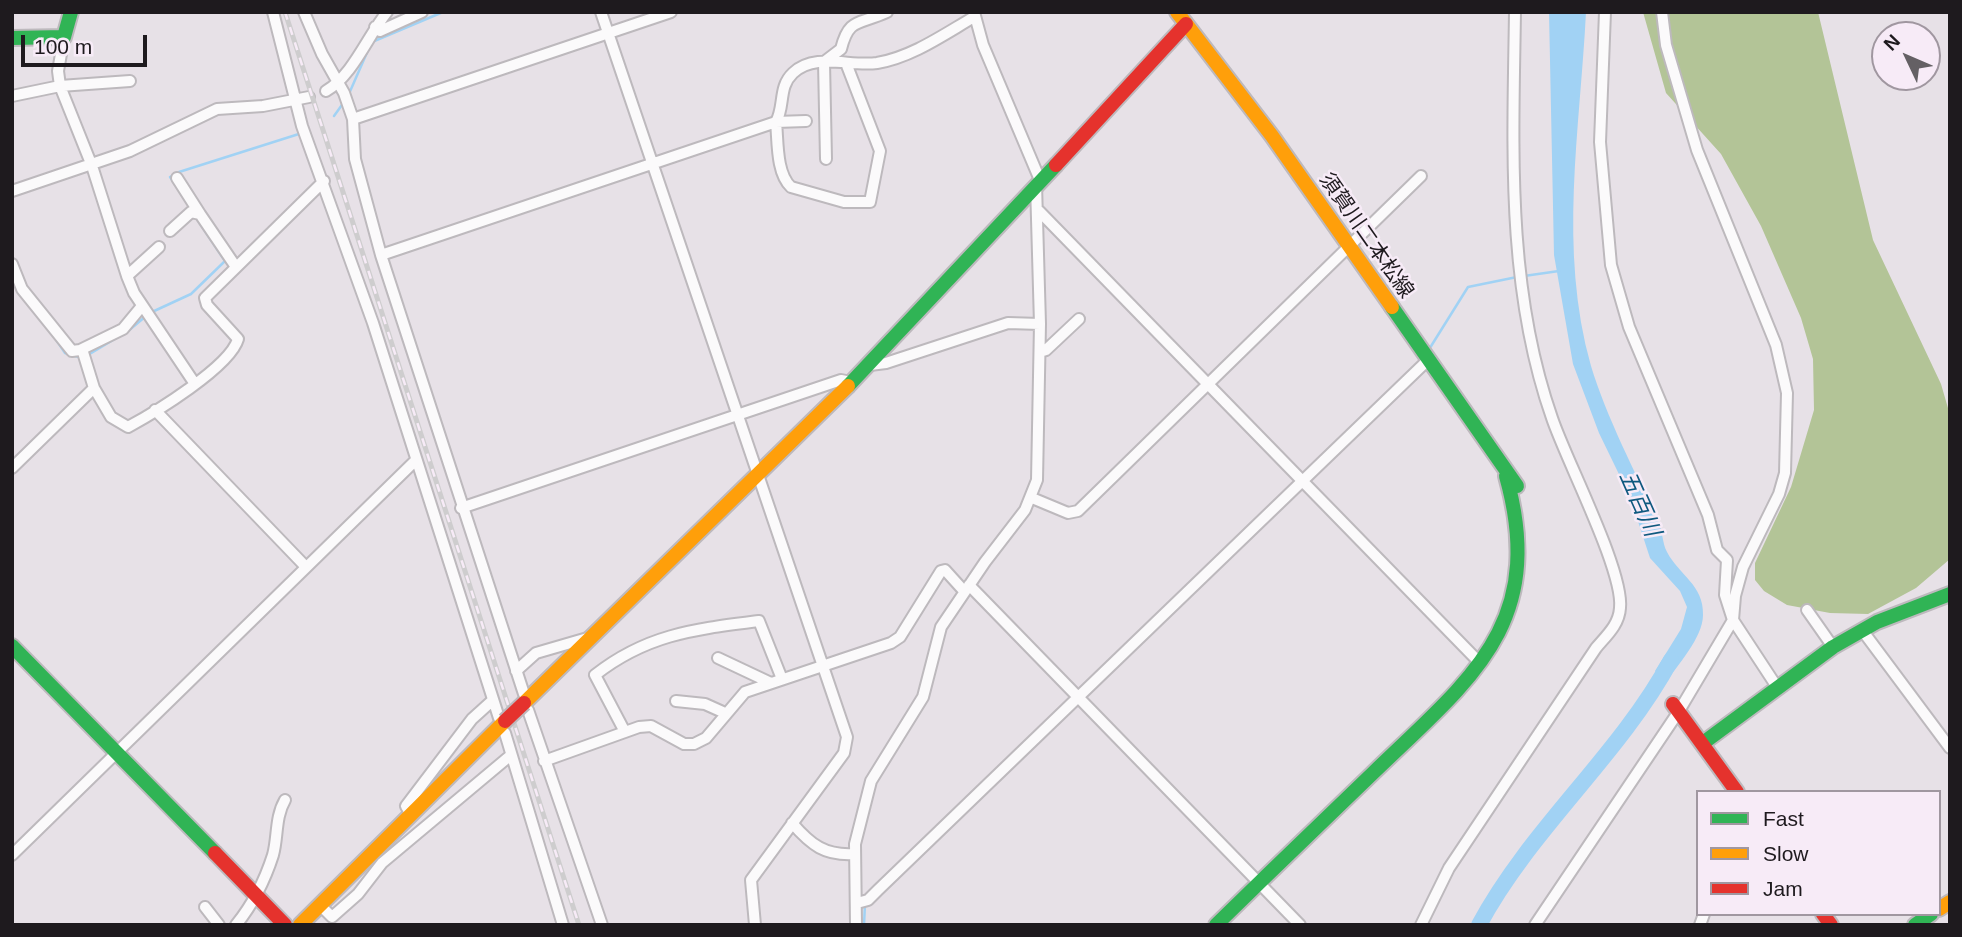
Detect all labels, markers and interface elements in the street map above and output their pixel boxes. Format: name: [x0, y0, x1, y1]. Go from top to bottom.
scale bar: [24, 21, 150, 65]
north arrow: [1871, 21, 1941, 91]
text: N: [1880, 30, 1904, 55]
text: 100 m: [34, 35, 92, 58]
street label: 須賀川二本松線: [1314, 169, 1418, 303]
water label: 五百川: [1612, 467, 1666, 541]
legend: [1696, 790, 1941, 916]
text: Fast: [1763, 807, 1804, 830]
text: Slow: [1763, 842, 1809, 865]
text: Jam: [1763, 877, 1803, 900]

